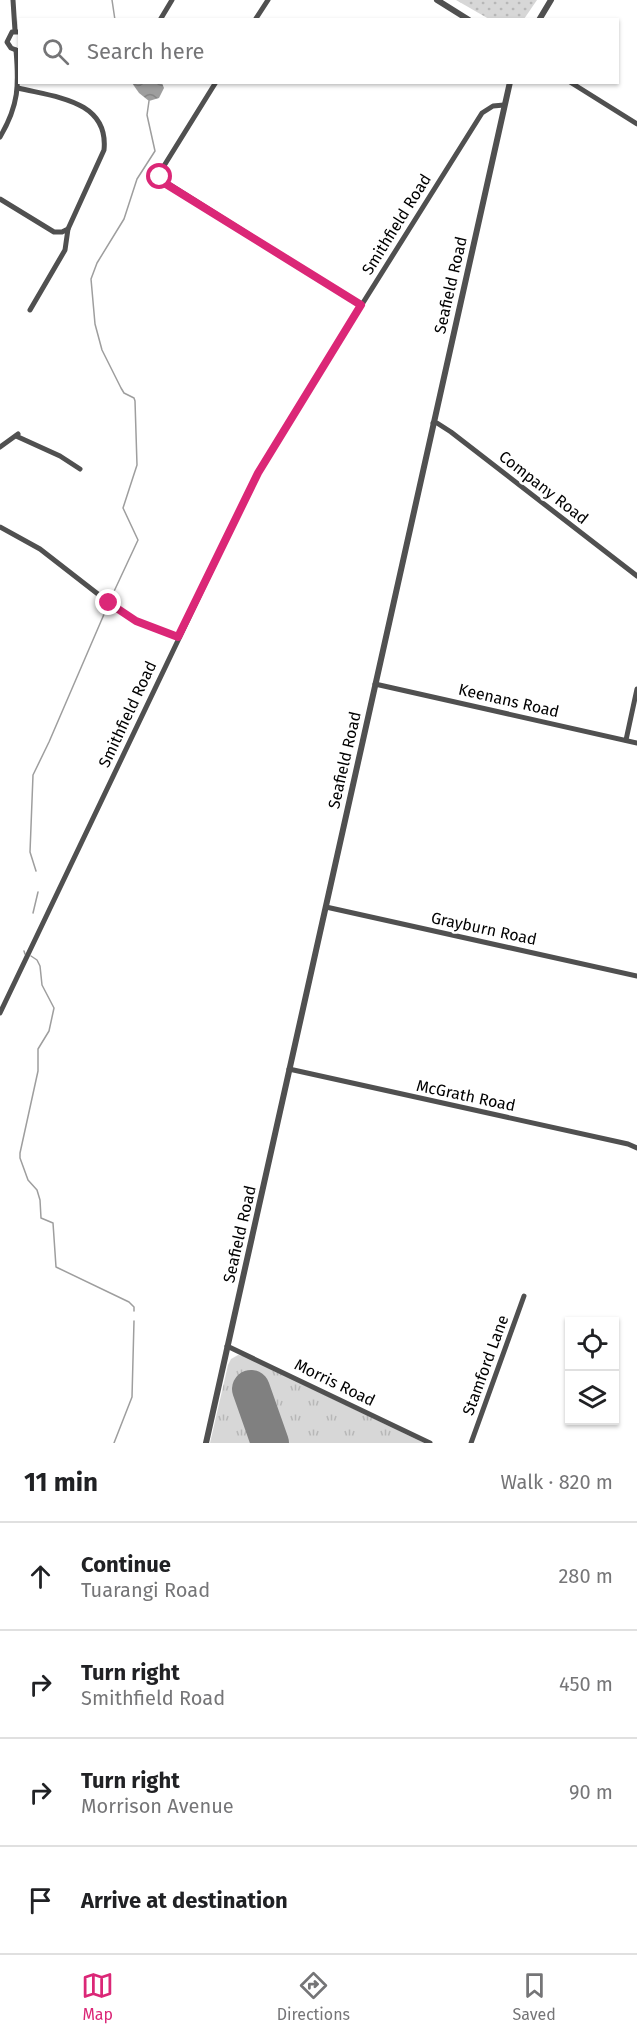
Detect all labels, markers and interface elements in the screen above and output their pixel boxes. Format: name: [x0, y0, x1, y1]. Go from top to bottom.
search box: [18, 18, 619, 84]
icon: search: [39, 35, 72, 68]
text: Search here: [87, 38, 205, 65]
route start: [146, 163, 172, 189]
street label: Smithfield Road: [358, 170, 435, 278]
street label: Seafield Road: [430, 235, 471, 336]
street label: Company Road: [495, 447, 592, 528]
route end: [95, 589, 121, 615]
street label: Smithfield Road: [94, 658, 160, 770]
street label: Keenans Road: [457, 680, 561, 721]
street label: Seafield Road: [324, 710, 365, 811]
street label: Grayburn Road: [429, 908, 538, 949]
street label: McGrath Road: [415, 1076, 517, 1115]
street label: Seafield Road: [219, 1184, 260, 1285]
street label: Stamford Lane: [459, 1312, 512, 1418]
map controls: [565, 1317, 619, 1425]
button: locate: [565, 1317, 619, 1371]
street label: Morris Road: [291, 1355, 378, 1410]
button: layers: [565, 1371, 619, 1425]
text: 11 min: [24, 1467, 98, 1498]
text: Walk · 820 m: [501, 1470, 613, 1494]
text: Continue: [81, 1551, 171, 1578]
icon: ahead: [24, 1560, 57, 1593]
text: 280 m: [558, 1564, 613, 1588]
text: Tuarangi Road: [81, 1578, 210, 1602]
text: Turn right: [81, 1659, 180, 1686]
icon: right: [24, 1668, 57, 1701]
text: 450 m: [559, 1672, 613, 1696]
text: Smithfield Road: [81, 1686, 225, 1710]
text: Turn right: [81, 1767, 180, 1794]
icon: right: [24, 1776, 57, 1809]
text: 90 m: [569, 1780, 613, 1804]
text: Morrison Avenue: [81, 1794, 234, 1818]
icon: arrive: [24, 1884, 57, 1917]
text: Arrive at destination: [81, 1887, 288, 1914]
tab: Map: [81, 1969, 114, 2024]
tab: Directions: [277, 1969, 350, 2024]
tab: Saved: [512, 1969, 556, 2024]

